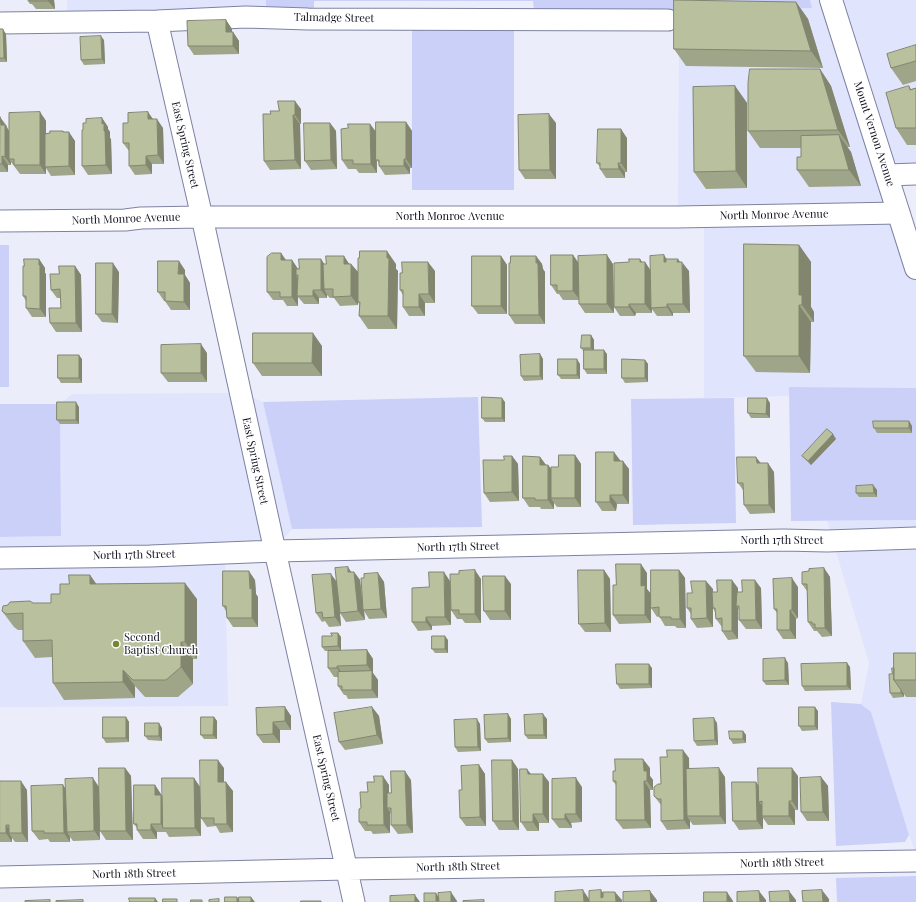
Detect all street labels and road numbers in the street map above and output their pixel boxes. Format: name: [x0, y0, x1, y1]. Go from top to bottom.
street label: Talmadge Street: [294, 11, 374, 25]
street label: Mount Vernon Avenue: [851, 80, 897, 188]
street label: East Spring Street: [169, 100, 201, 190]
street label: North Monroe Avenue: [719, 207, 829, 223]
street label: North Monroe Avenue: [396, 210, 504, 224]
street label: North Monroe Avenue: [71, 211, 181, 227]
street label: East Spring Street: [239, 416, 271, 506]
street label: North 17th Street: [741, 534, 823, 548]
street label: North 17th Street: [417, 540, 499, 554]
street label: North 17th Street: [93, 548, 175, 562]
street label: East Spring Street: [310, 733, 342, 823]
street label: North 18th Street: [740, 856, 824, 870]
street label: North 18th Street: [416, 860, 500, 874]
street label: North 18th Street: [92, 867, 176, 881]

